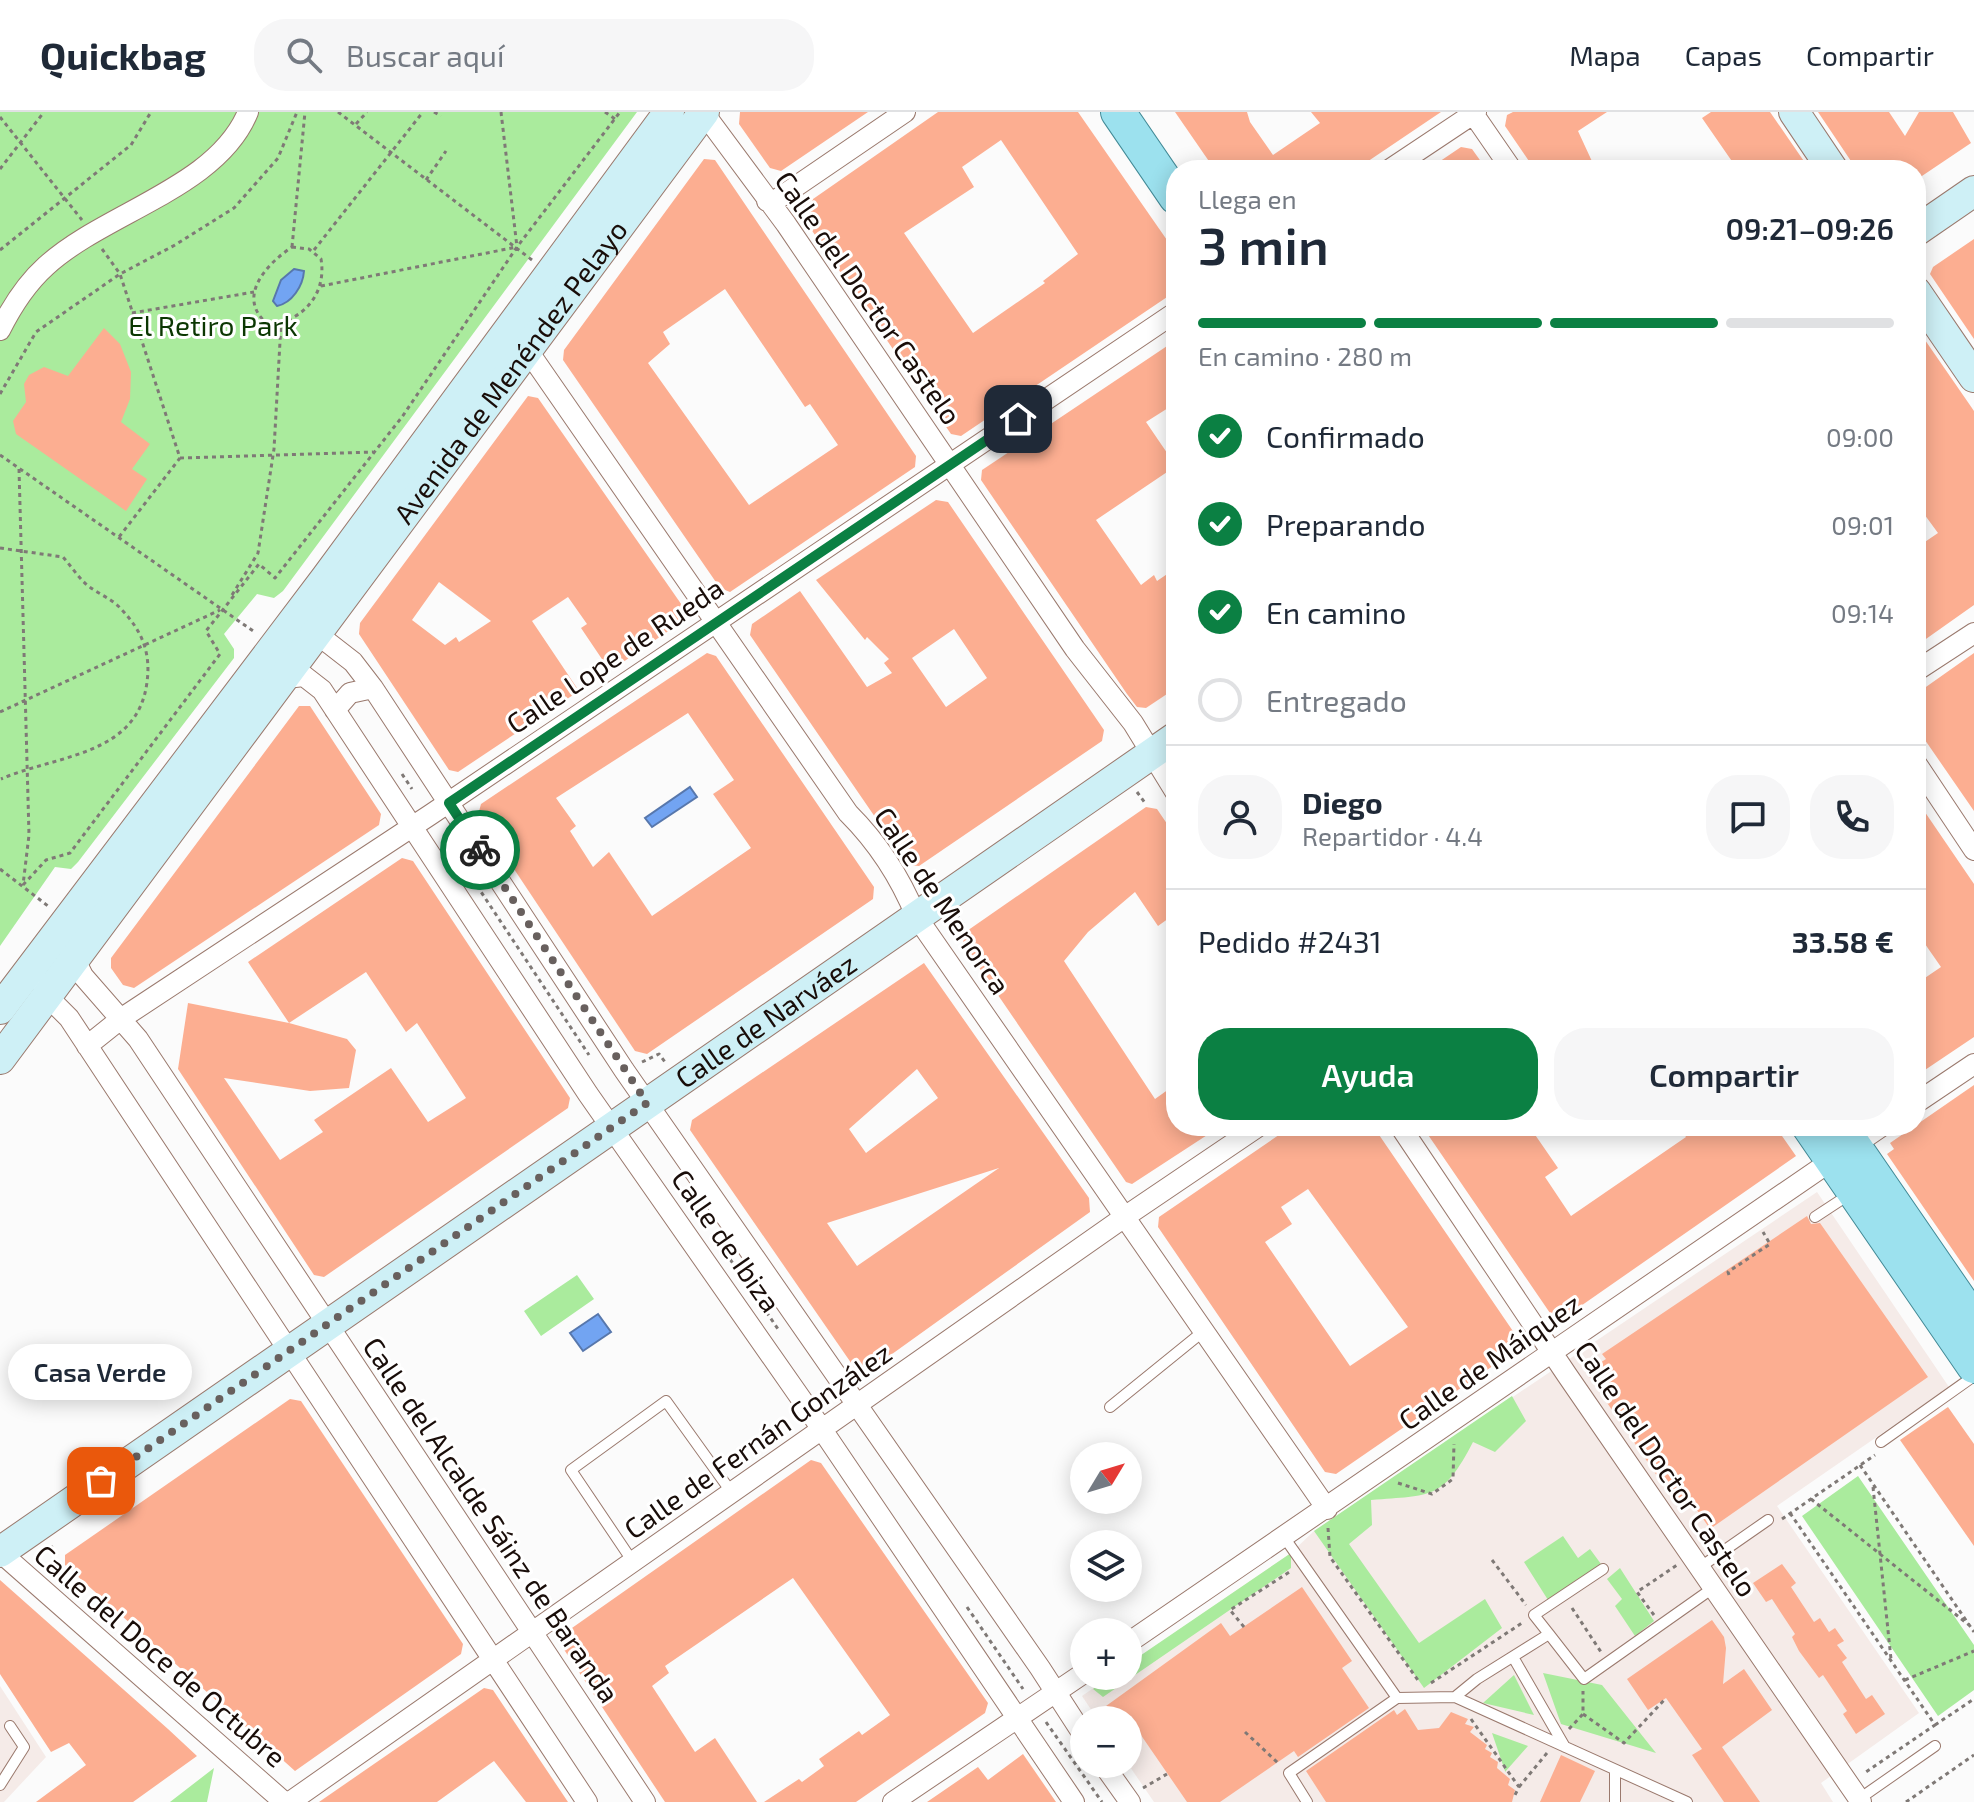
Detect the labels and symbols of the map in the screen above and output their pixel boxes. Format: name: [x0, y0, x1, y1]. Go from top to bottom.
street label: Calle del Doctor Castelo: [768, 164, 969, 431]
street label: Avenida de Menéndez Pelayo: [386, 213, 634, 530]
park label: El Retiro Park: [128, 308, 298, 342]
pin: [984, 385, 1052, 453]
street label: Calle Lope de Rueda: [500, 570, 729, 740]
street label: Calle de Menorca: [868, 800, 1018, 1000]
courier: [440, 810, 520, 890]
street label: Calle de Narváez: [668, 946, 862, 1095]
street label: Calle de Ibiza: [665, 1162, 788, 1318]
street label: Calle de Máiquez: [1392, 1286, 1587, 1437]
street label: Calle del Alcalde Sáinz de Baranda: [357, 1330, 627, 1708]
street label: Calle del Doctor Castelo: [1568, 1334, 1765, 1603]
street label: Calle de Fernán González: [617, 1335, 898, 1545]
callout: Casa Verde: [9, 1345, 193, 1401]
north arrow: [1070, 1442, 1142, 1514]
pin: [67, 1447, 135, 1515]
street label: Calle del Doce de Octubre: [28, 1537, 293, 1774]

